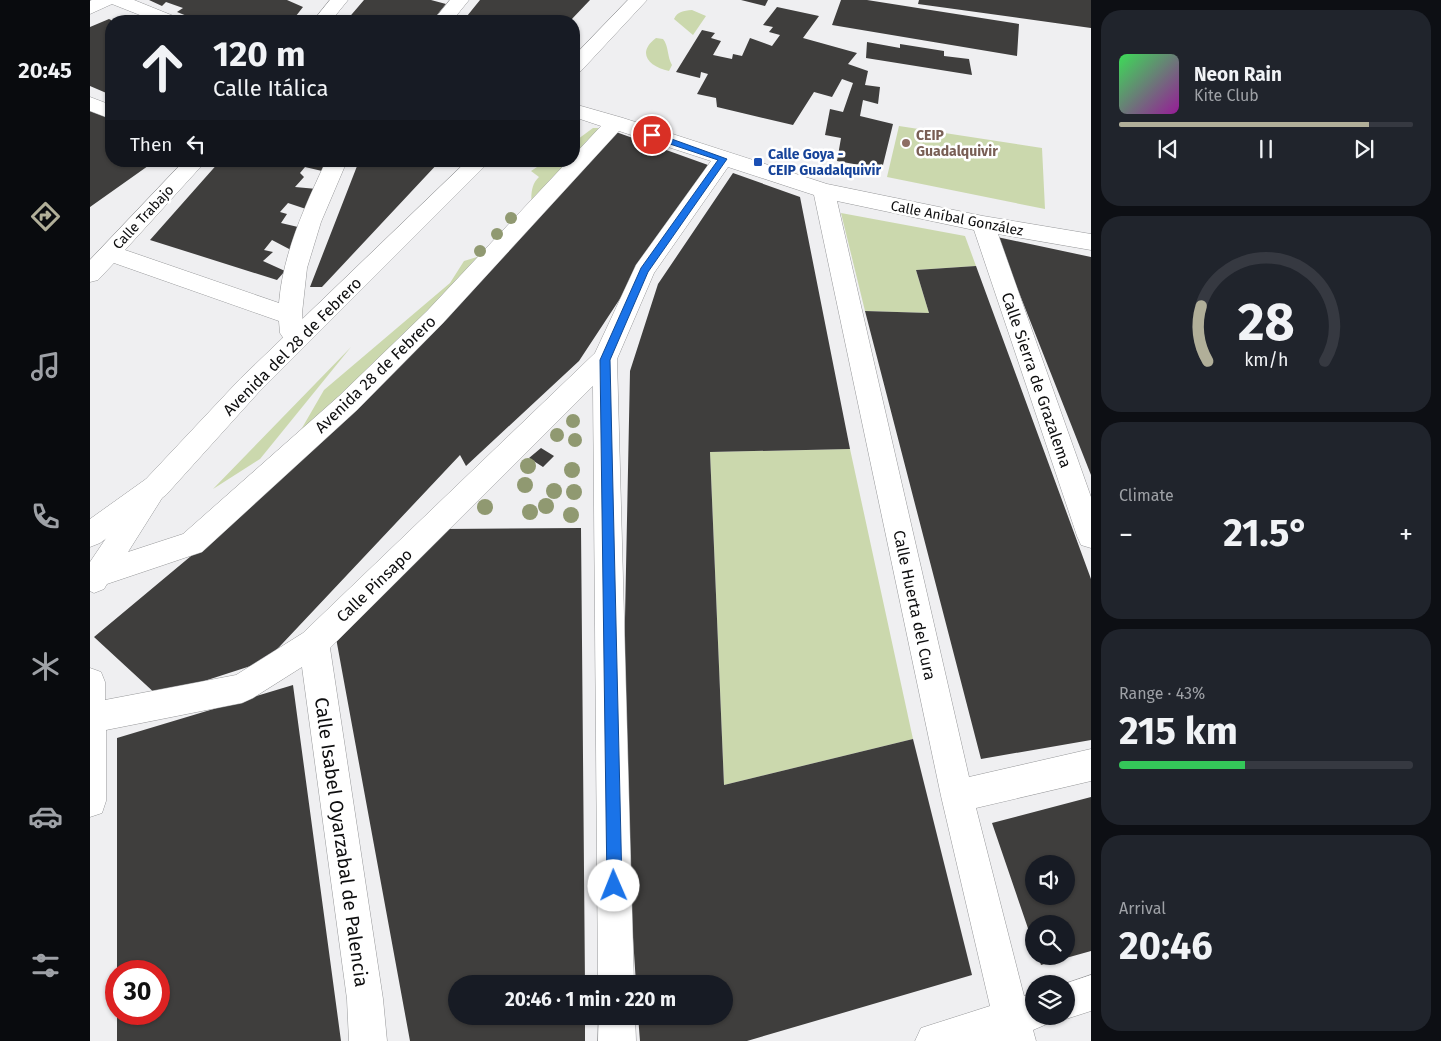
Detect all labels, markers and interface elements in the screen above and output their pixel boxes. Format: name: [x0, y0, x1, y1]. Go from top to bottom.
text: 120 m: [213, 33, 306, 75]
icon: ahead: [130, 35, 195, 100]
text: 20:45: [18, 57, 72, 84]
text: Neon Rain: [1194, 63, 1282, 86]
text: Calle Itálica: [213, 75, 328, 102]
text: Kite Club: [1194, 86, 1259, 105]
pin: [631, 114, 673, 156]
icon: arrive: [638, 121, 666, 149]
place label: CEIP Guadalquivir: [916, 127, 998, 160]
icon: left: [182, 130, 210, 158]
text: Then: [130, 133, 172, 156]
icon: previous: [1154, 135, 1182, 163]
icon: pause: [1252, 135, 1280, 163]
icon: next: [1350, 135, 1378, 163]
marker: CEIP Guadalquivir: [900, 137, 912, 149]
place label: Calle Goya - CEIP Guadalquivir: [768, 146, 881, 179]
marker: Calle Goya - CEIP Guadalquivir: [752, 156, 764, 168]
street label: Calle Trabajo: [109, 182, 177, 253]
street label: Calle Aníbal González: [889, 197, 1025, 240]
icon: directions: [28, 199, 63, 234]
street label: Avenida del 28 de Febrero: [219, 273, 365, 419]
street label: Calle Sierra de Grazalema: [998, 290, 1076, 470]
text: 28: [1237, 291, 1295, 354]
street label: Avenida 28 de Febrero: [311, 312, 440, 437]
icon: music: [28, 349, 63, 384]
text: km/h: [1244, 349, 1288, 371]
text: Climate: [1119, 486, 1174, 505]
icon: phone: [28, 499, 63, 534]
text: 21.5°: [1223, 510, 1309, 556]
text: −: [1119, 518, 1133, 551]
text: +: [1399, 518, 1413, 551]
street label: Calle Huerta del Cura: [889, 528, 940, 682]
street label: Calle Pinsapo: [333, 545, 416, 626]
icon: climate: [28, 649, 63, 684]
text: Range · 43%: [1119, 684, 1205, 703]
street label: Calle Isabel Oyarzabal de Palencia: [310, 696, 373, 988]
text: 215 km: [1119, 708, 1238, 754]
icon: car: [28, 799, 63, 834]
map controls: [1025, 855, 1075, 1025]
button: sound: [1025, 855, 1075, 905]
position arrow: [587, 859, 639, 911]
text: Arrival: [1119, 899, 1166, 918]
button: search: [1025, 915, 1075, 965]
text: 20:46: [1119, 923, 1213, 969]
icon: filters: [28, 948, 63, 983]
speed limit sign: 30: [105, 960, 170, 1025]
button: layers: [1025, 975, 1075, 1025]
text: 20:46 · 1 min · 220 m: [505, 988, 676, 1011]

